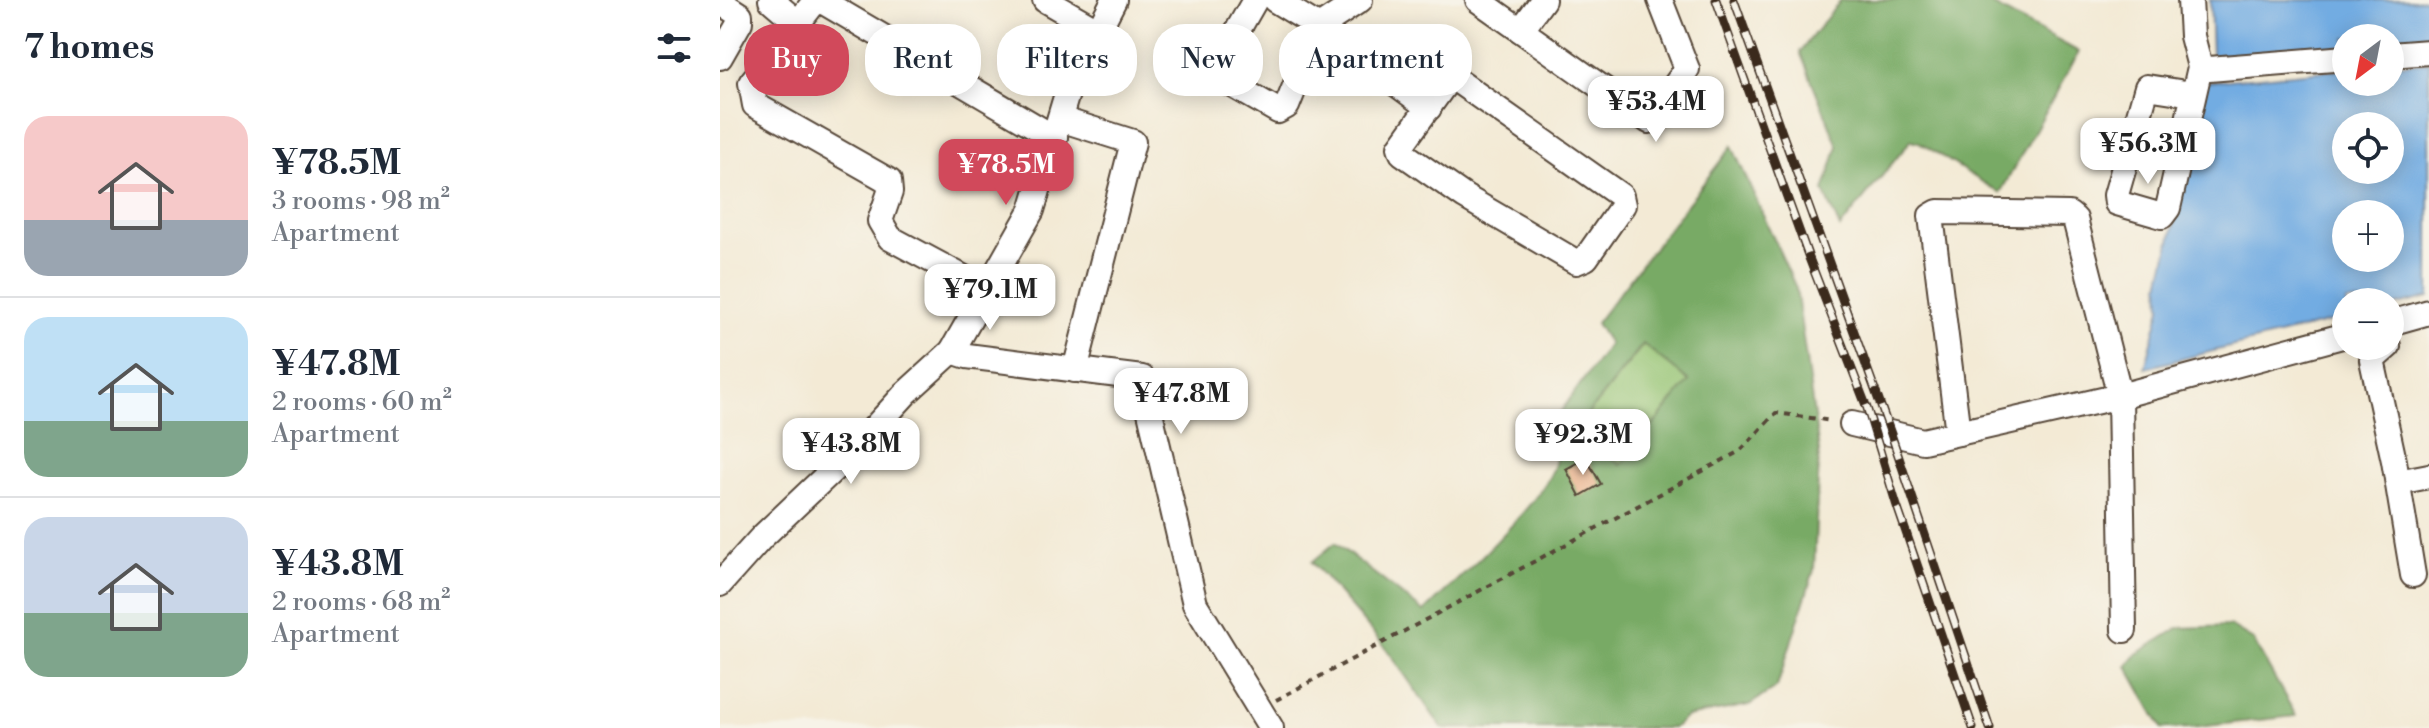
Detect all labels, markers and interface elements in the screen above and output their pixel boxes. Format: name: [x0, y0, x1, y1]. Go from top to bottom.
chip: Buy: [744, 24, 849, 96]
chip: Rent: [865, 24, 981, 96]
chip: Filters: [997, 24, 1137, 96]
chip: New: [1153, 24, 1263, 96]
chip: Apartment: [1279, 24, 1472, 96]
north arrow: [2332, 24, 2404, 96]
map controls: [2332, 24, 2404, 360]
icon: filters: [652, 26, 696, 70]
text: 7 homes: [24, 27, 154, 69]
pin: ¥53.4M: [1591, 76, 1721, 144]
text: ¥53.4M: [1606, 86, 1706, 118]
button: locate: [2332, 112, 2404, 184]
pin: ¥56.3M: [2083, 118, 2213, 186]
text: ¥56.3M: [2098, 128, 2198, 160]
pin: ¥78.5M: [941, 139, 1071, 207]
text: ¥78.5M: [272, 143, 401, 185]
icon: home: [88, 148, 184, 244]
text: ¥78.5M: [957, 149, 1055, 181]
text: 3 rooms · 98 m²: [272, 185, 450, 217]
button: +: [2332, 200, 2404, 272]
text: Apartment: [272, 217, 400, 249]
pin: ¥79.1M: [925, 264, 1055, 332]
text: ¥79.1M: [942, 274, 1038, 306]
button: −: [2332, 288, 2404, 360]
text: ¥47.8M: [272, 344, 400, 386]
icon: home: [88, 349, 184, 445]
pin: ¥47.8M: [1116, 368, 1246, 436]
text: ¥47.8M: [1132, 378, 1230, 410]
text: 2 rooms · 60 m²: [272, 386, 452, 418]
pin: ¥92.3M: [1518, 409, 1648, 477]
text: Apartment: [272, 418, 400, 450]
pin: ¥43.8M: [786, 418, 916, 486]
text: ¥92.3M: [1533, 419, 1633, 451]
text: ¥43.8M: [801, 428, 901, 460]
text: ¥43.8M: [272, 544, 404, 586]
icon: home: [88, 549, 184, 645]
text: 2 rooms · 68 m²: [272, 586, 450, 618]
text: Apartment: [272, 618, 400, 650]

